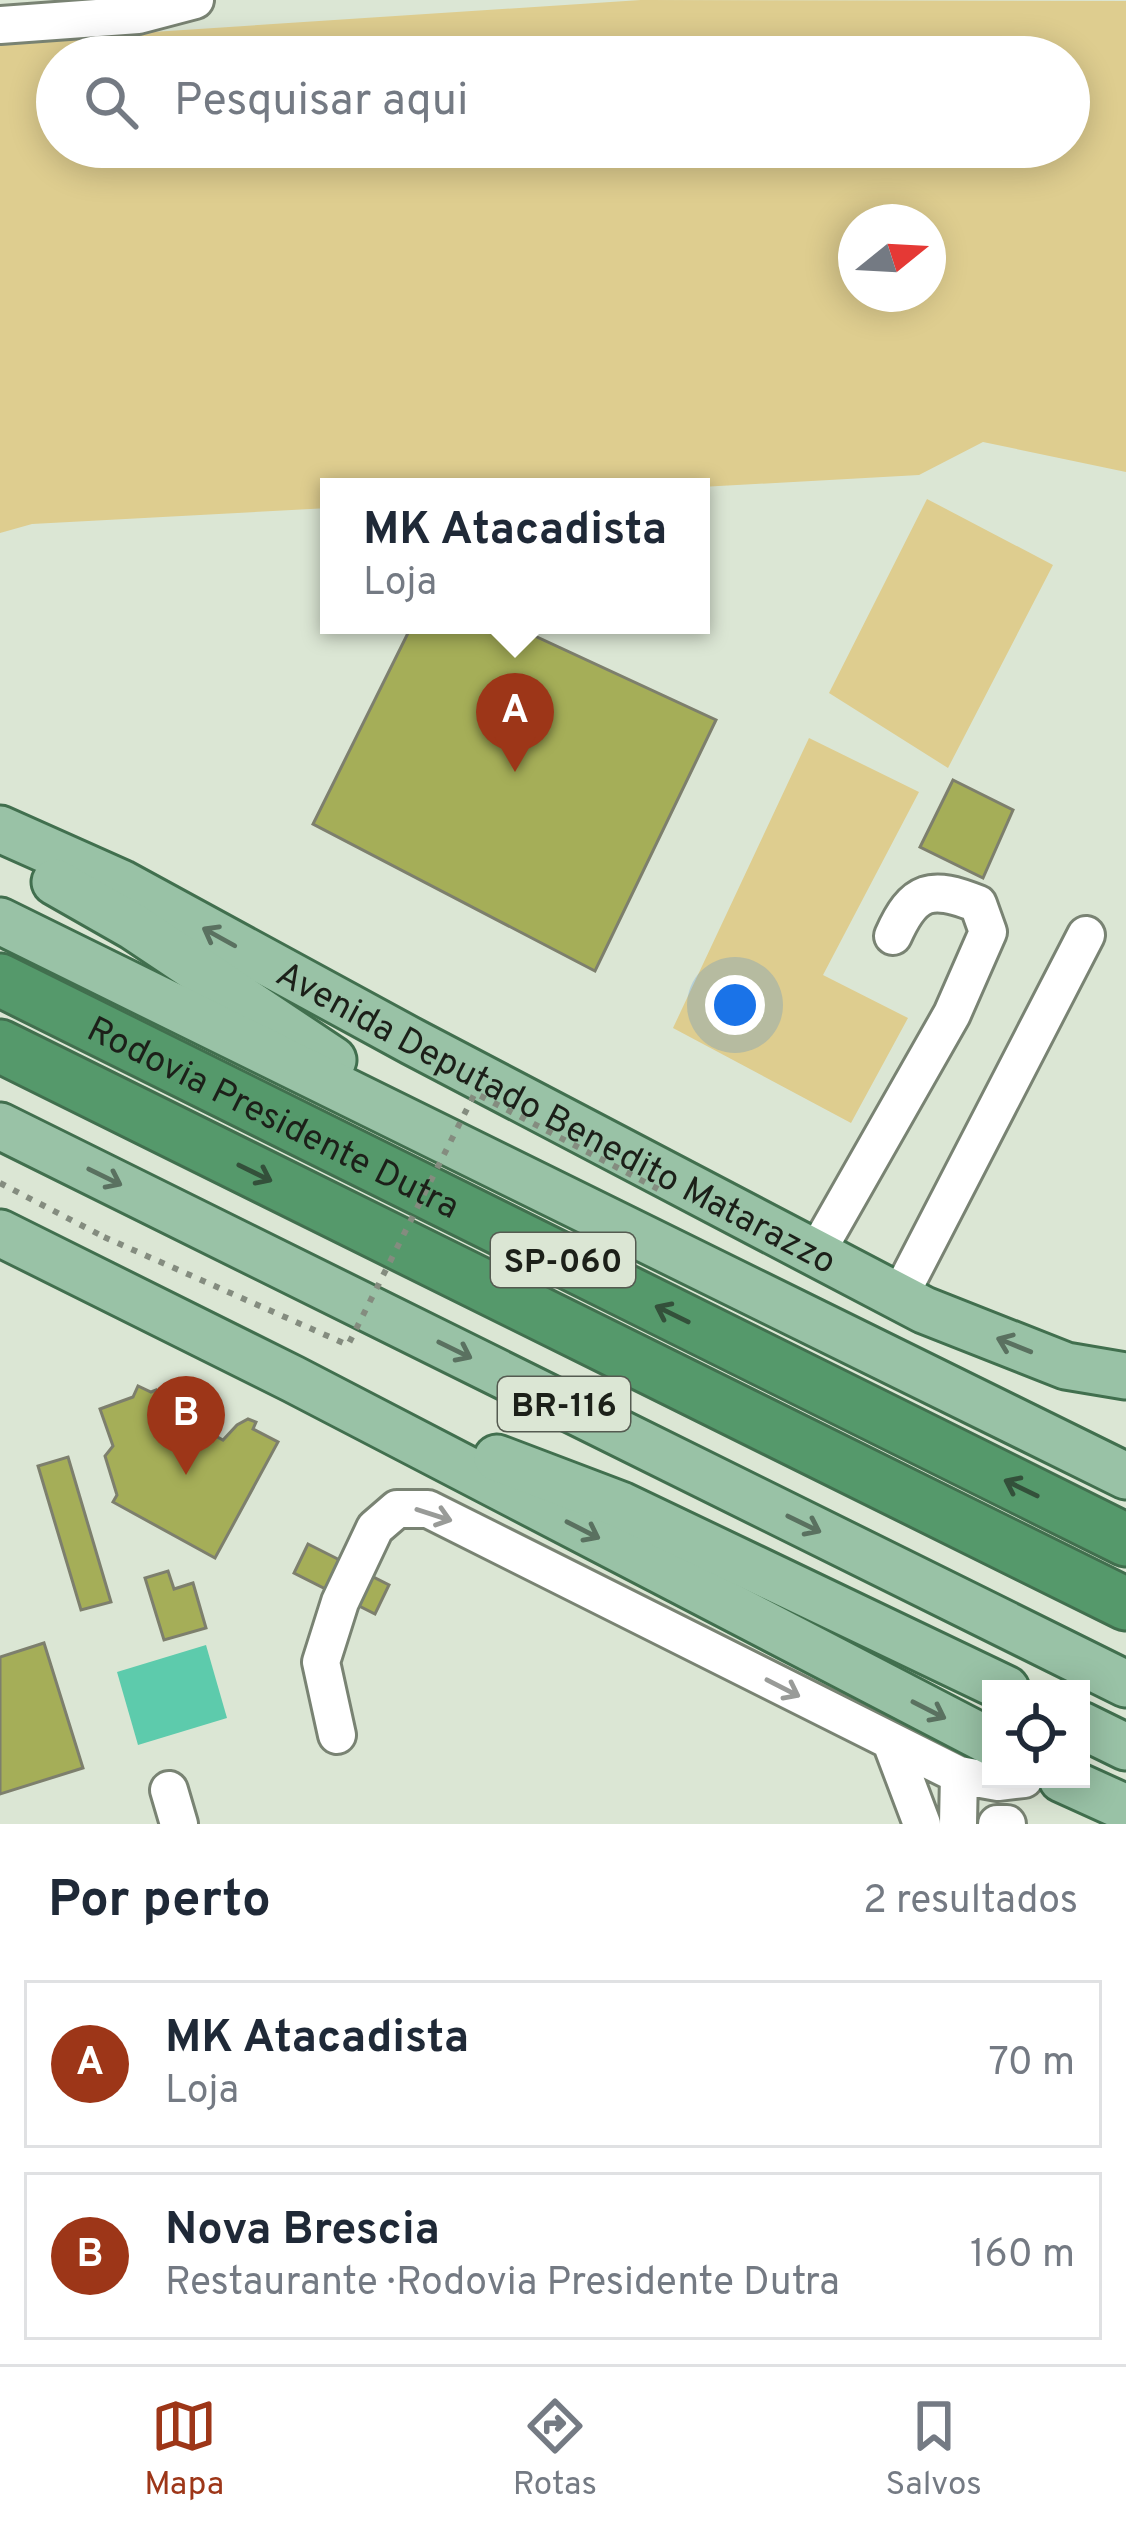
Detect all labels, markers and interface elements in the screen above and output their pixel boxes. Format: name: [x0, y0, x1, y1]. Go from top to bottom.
search box: [36, 36, 1090, 168]
icon: search: [78, 69, 144, 135]
text: Pesquisar aqui: [174, 74, 468, 131]
north arrow: [838, 204, 946, 312]
popup: [320, 478, 710, 634]
text: MK Atacadista: [363, 503, 667, 560]
text: Loja: [363, 560, 437, 609]
pin: A: [476, 673, 554, 772]
one-way arrow: [203, 925, 238, 948]
street label: Avenida Deputado Benedito Matarazzo: [267, 953, 843, 1287]
your location: [705, 975, 765, 1035]
street label: Rodovia Presidente Dutra: [79, 1008, 466, 1232]
one-way arrow: [237, 1163, 273, 1185]
one-way arrow: [86, 1167, 122, 1189]
road number: SP-060: [491, 1233, 635, 1287]
one-way arrow: [655, 1302, 691, 1324]
one-way arrow: [996, 1333, 1033, 1355]
one-way arrow: [437, 1339, 472, 1362]
pin: B: [147, 1376, 225, 1475]
road number: BR-116: [498, 1377, 630, 1431]
one-way arrow: [1004, 1475, 1039, 1498]
one-way arrow: [415, 1506, 452, 1528]
one-way arrow: [786, 1513, 821, 1536]
one-way arrow: [564, 1519, 599, 1542]
one-way arrow: [765, 1677, 800, 1700]
map controls: [982, 1680, 1090, 1788]
button: locate: [982, 1680, 1090, 1788]
one-way arrow: [910, 1699, 945, 1722]
text: Por perto: [48, 1870, 271, 1935]
text: 2 resultados: [863, 1878, 1078, 1927]
text: MK Atacadista: [165, 2011, 469, 2068]
text: A: [76, 2040, 104, 2089]
text: 70 m: [989, 2040, 1075, 2089]
text: Loja: [165, 2068, 239, 2117]
text: Nova Brescia: [165, 2203, 440, 2260]
text: B: [77, 2232, 103, 2281]
text: 160 m: [970, 2232, 1075, 2281]
text: Restaurante · Rodovia Presidente Dutra: [165, 2260, 840, 2309]
tab: Mapa: [144, 2393, 224, 2507]
tab: Rotas: [513, 2393, 597, 2507]
tab: Salvos: [886, 2393, 982, 2507]

